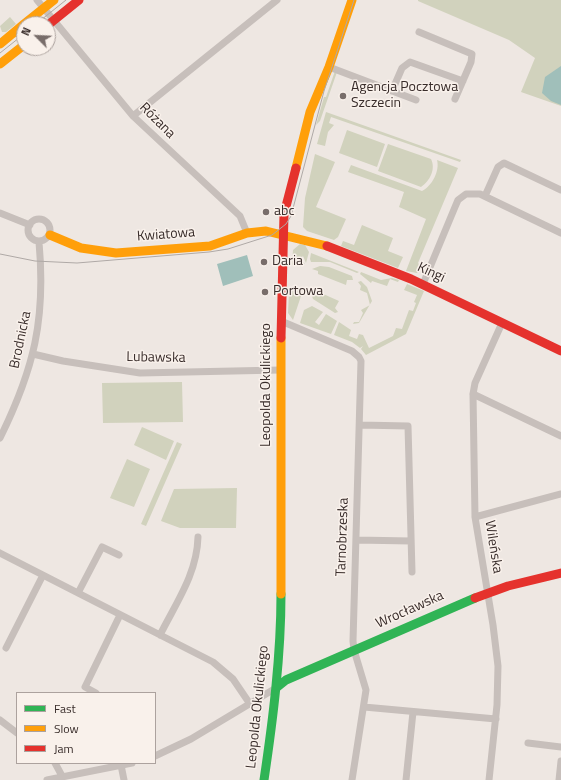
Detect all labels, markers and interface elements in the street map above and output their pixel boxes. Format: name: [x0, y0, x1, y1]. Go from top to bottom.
north arrow: [16, 16, 56, 56]
text: N: [17, 25, 35, 38]
place label: Agencja Pocztowa Szczecin: [351, 80, 458, 112]
marker: Agencja Pocztowa Szczecin: [338, 91, 348, 101]
street label: Różana: [136, 100, 178, 142]
place label: abc: [274, 204, 294, 220]
marker: abc: [261, 207, 271, 217]
street label: Kwiatowa: [136, 225, 196, 245]
place label: Daria: [272, 254, 303, 270]
marker: Daria: [259, 257, 269, 267]
street label: Kingi: [414, 259, 448, 287]
place label: Portowa: [273, 284, 323, 300]
marker: Portowa: [260, 287, 270, 297]
street label: Brodnicka: [7, 310, 35, 370]
street label: Leopolda Okulickiego: [259, 323, 275, 447]
street label: Lubawska: [126, 349, 186, 367]
street label: Tarnobrzeska: [333, 497, 353, 577]
street label: Wileńska: [481, 519, 505, 575]
street label: Wrocławska: [373, 588, 447, 632]
street label: Leopolda Okulickiego: [243, 645, 273, 769]
legend: [16, 692, 156, 764]
text: Fast: [54, 699, 76, 718]
text: Slow: [54, 719, 79, 738]
text: Jam: [54, 739, 74, 758]

